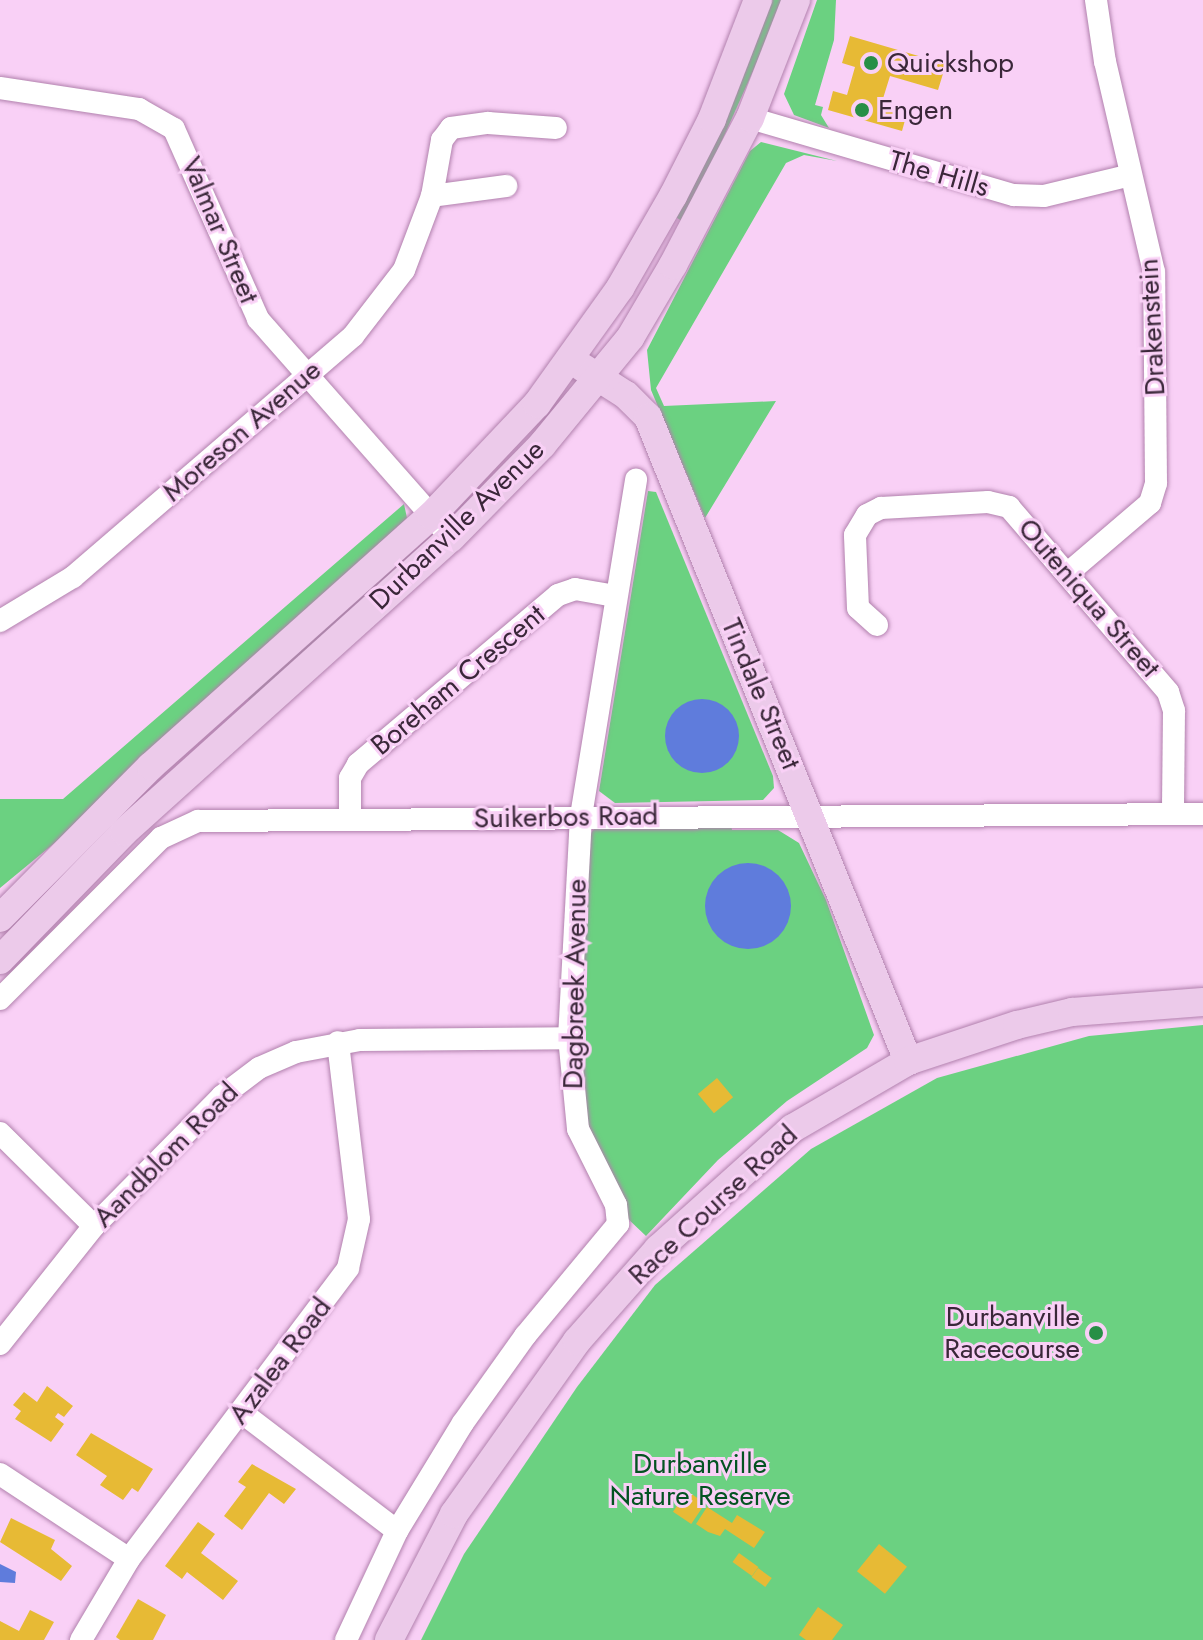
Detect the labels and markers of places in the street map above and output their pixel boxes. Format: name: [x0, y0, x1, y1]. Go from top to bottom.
place label: Quickshop: [887, 46, 1014, 80]
marker: Quickshop: [862, 54, 880, 72]
place label: Engen: [878, 93, 953, 127]
marker: Engen: [853, 101, 871, 119]
place label: Durbanville Racecourse: [944, 1300, 1080, 1366]
marker: Durbanville Racecourse: [1087, 1324, 1105, 1342]

